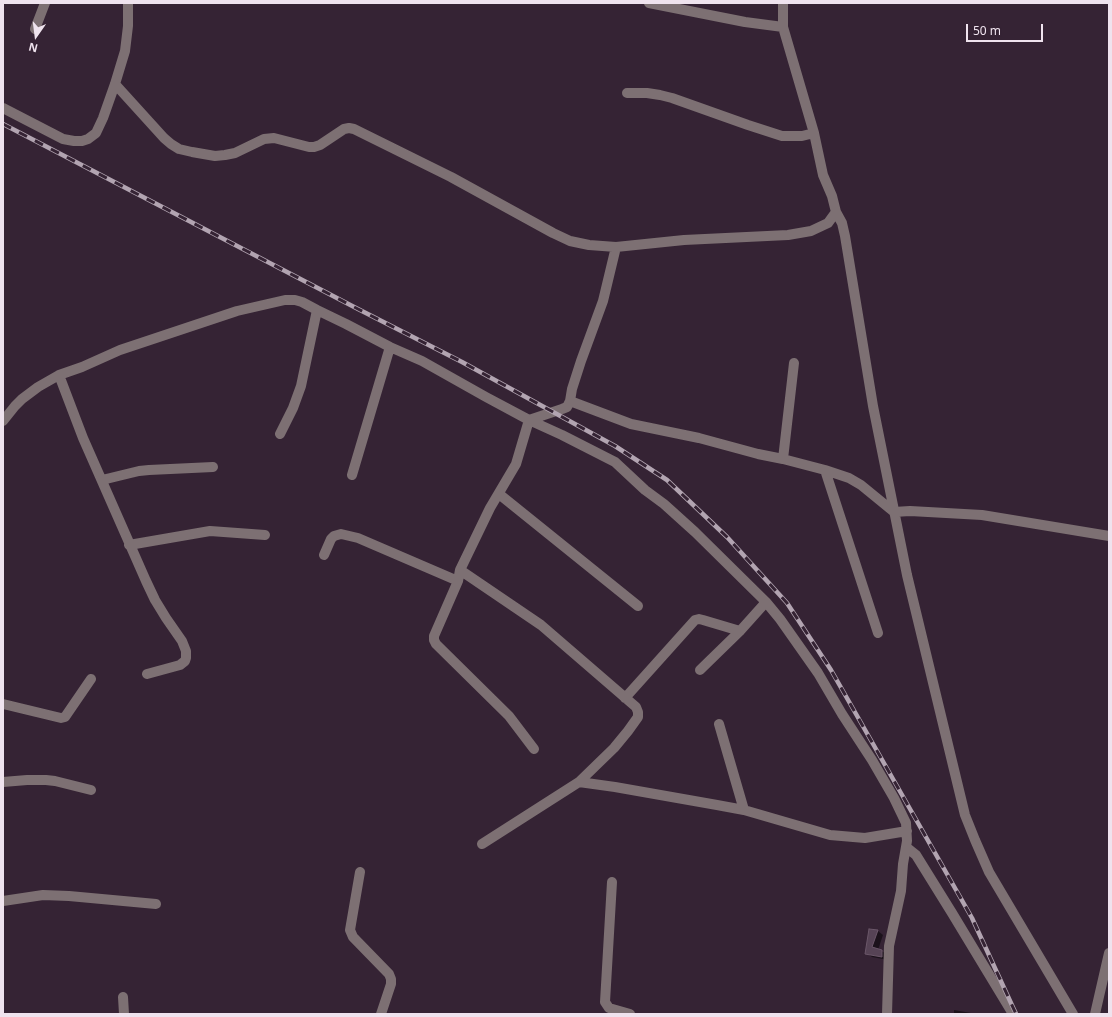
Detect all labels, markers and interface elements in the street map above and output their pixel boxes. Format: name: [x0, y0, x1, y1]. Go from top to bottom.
north arrow: [16, 16, 56, 56]
scale bar: [968, 16, 1045, 42]
text: 50 m: [973, 22, 1001, 39]
text: N: [27, 40, 39, 56]

